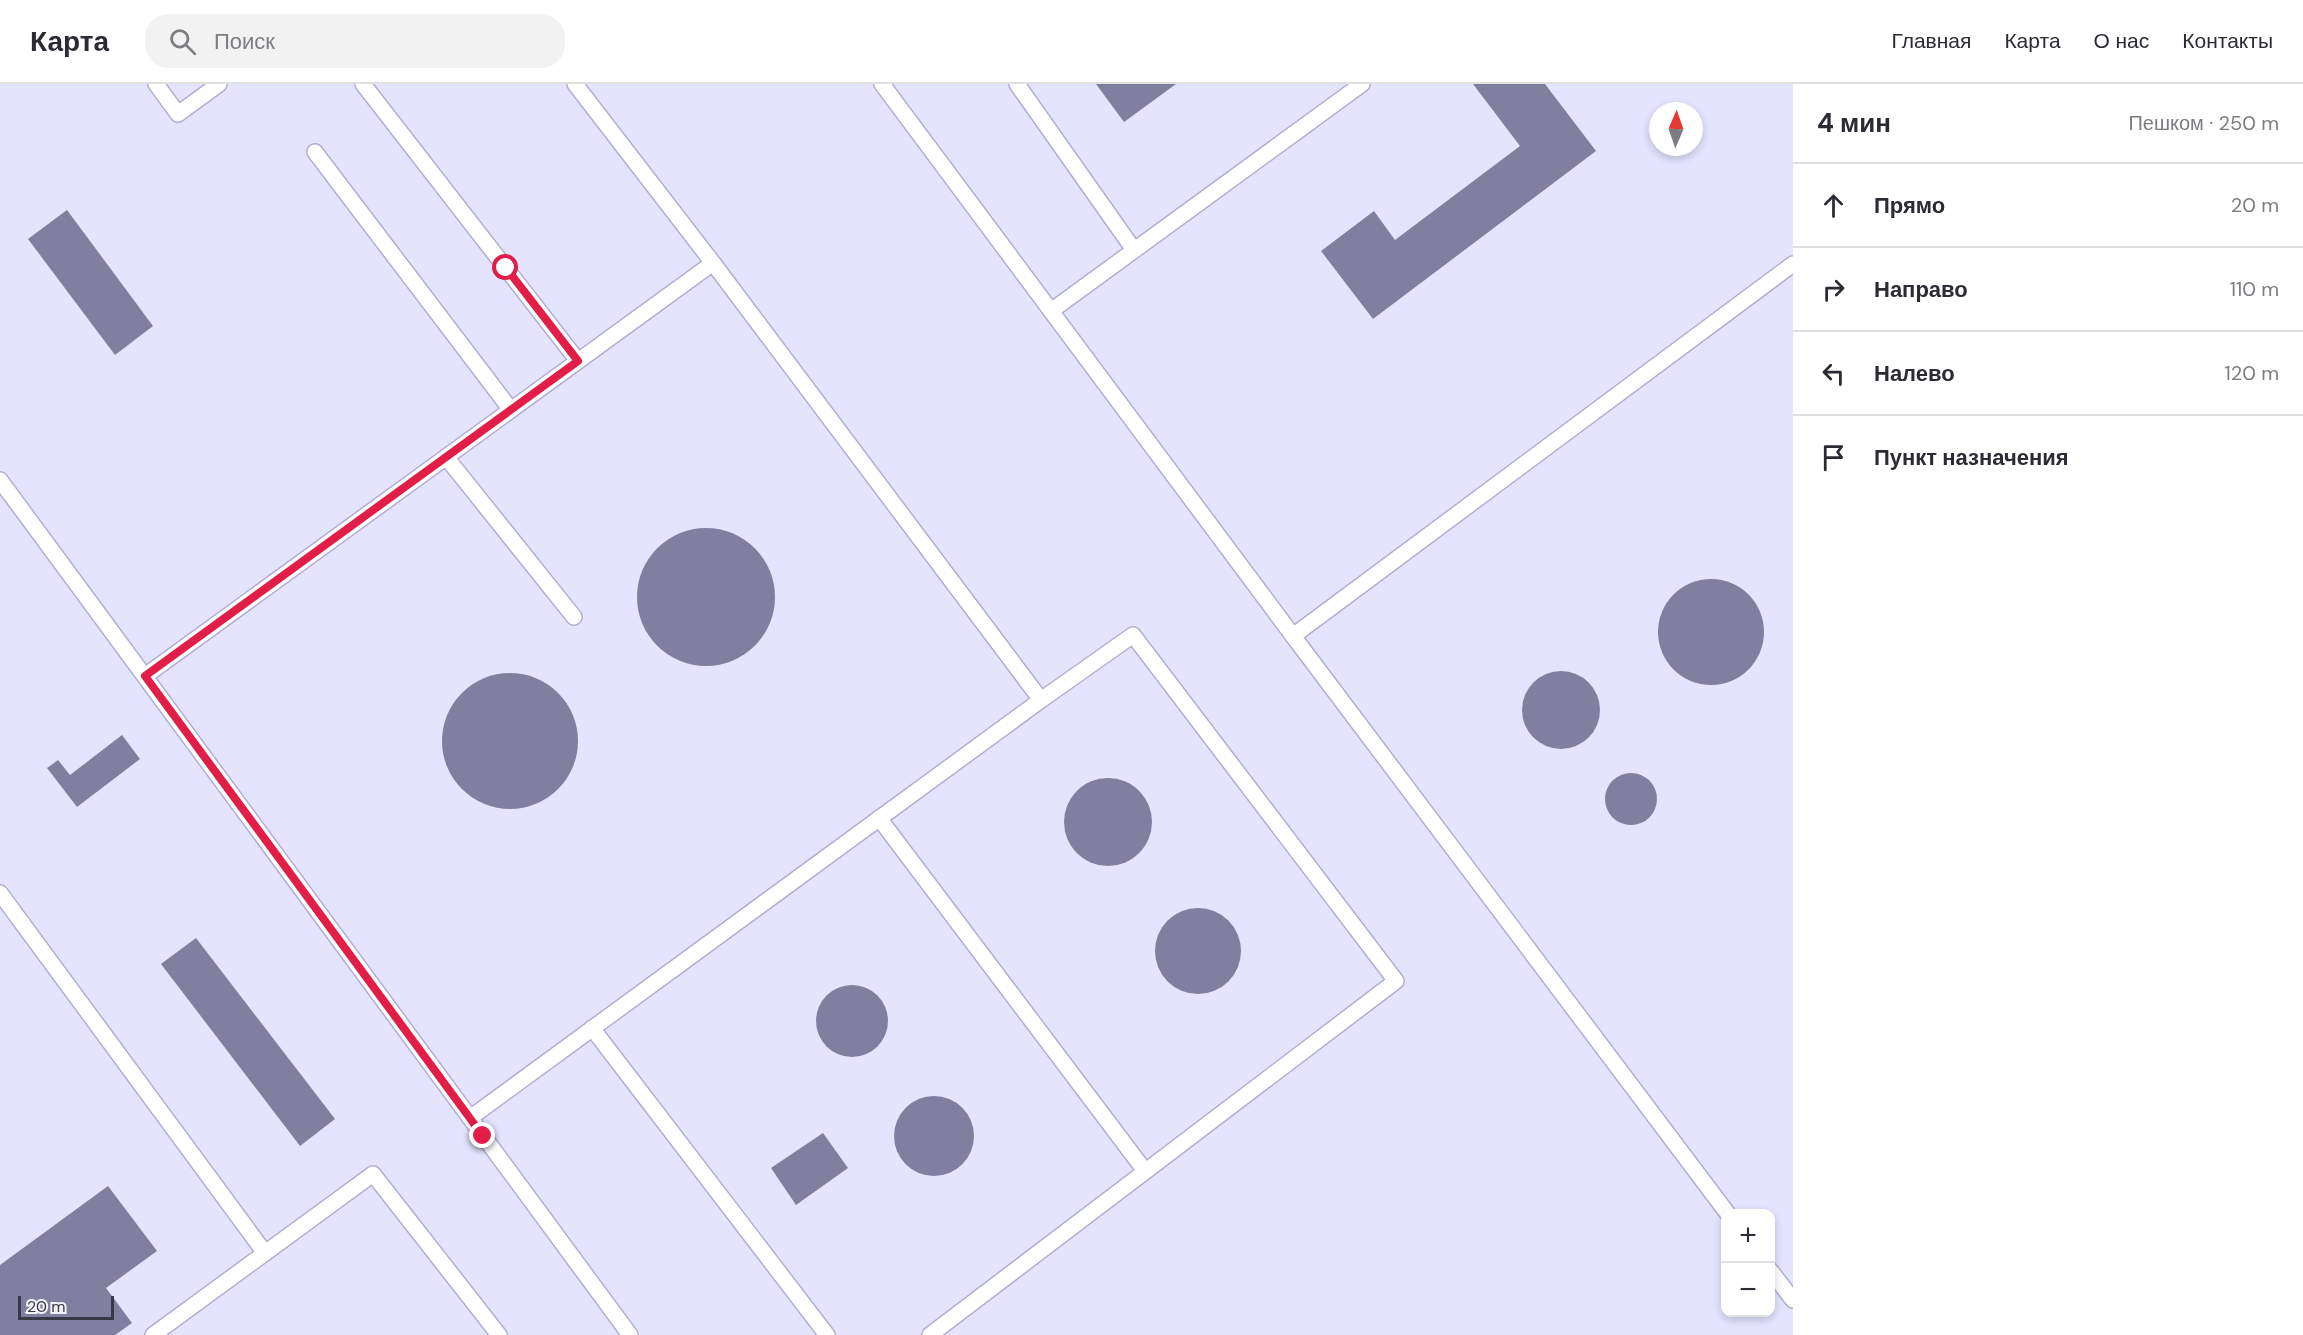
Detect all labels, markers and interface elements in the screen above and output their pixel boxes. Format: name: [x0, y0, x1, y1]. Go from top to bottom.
search box: [145, 14, 565, 68]
text: Карта: [30, 23, 109, 60]
icon: search: [166, 25, 199, 58]
text: Поиск: [214, 27, 275, 56]
text: Главная: [1891, 27, 1971, 55]
text: Карта: [2004, 27, 2061, 55]
text: О нас: [2094, 27, 2149, 55]
text: Контакты: [2182, 27, 2273, 55]
north arrow: [1649, 102, 1703, 156]
text: 4 мин: [1817, 106, 1891, 140]
text: Пешком · 250 m: [2128, 110, 2279, 136]
icon: ahead: [1817, 189, 1850, 222]
text: Прямо: [1874, 191, 1945, 220]
text: 20 m: [2231, 192, 2279, 218]
route start: [492, 254, 518, 280]
icon: right: [1817, 273, 1850, 306]
text: Направо: [1874, 275, 1968, 304]
text: 110 m: [2230, 276, 2279, 302]
icon: left: [1817, 357, 1850, 390]
text: Налево: [1874, 359, 1955, 388]
text: 120 m: [2225, 360, 2279, 386]
icon: arrive: [1817, 441, 1850, 474]
text: Пункт назначения: [1874, 443, 2069, 472]
route end: [469, 1122, 495, 1148]
map controls: [1721, 1209, 1775, 1317]
button: +: [1721, 1209, 1775, 1263]
button: −: [1721, 1263, 1775, 1317]
scale bar: [18, 1293, 114, 1320]
text: 20 m: [27, 1296, 66, 1317]

